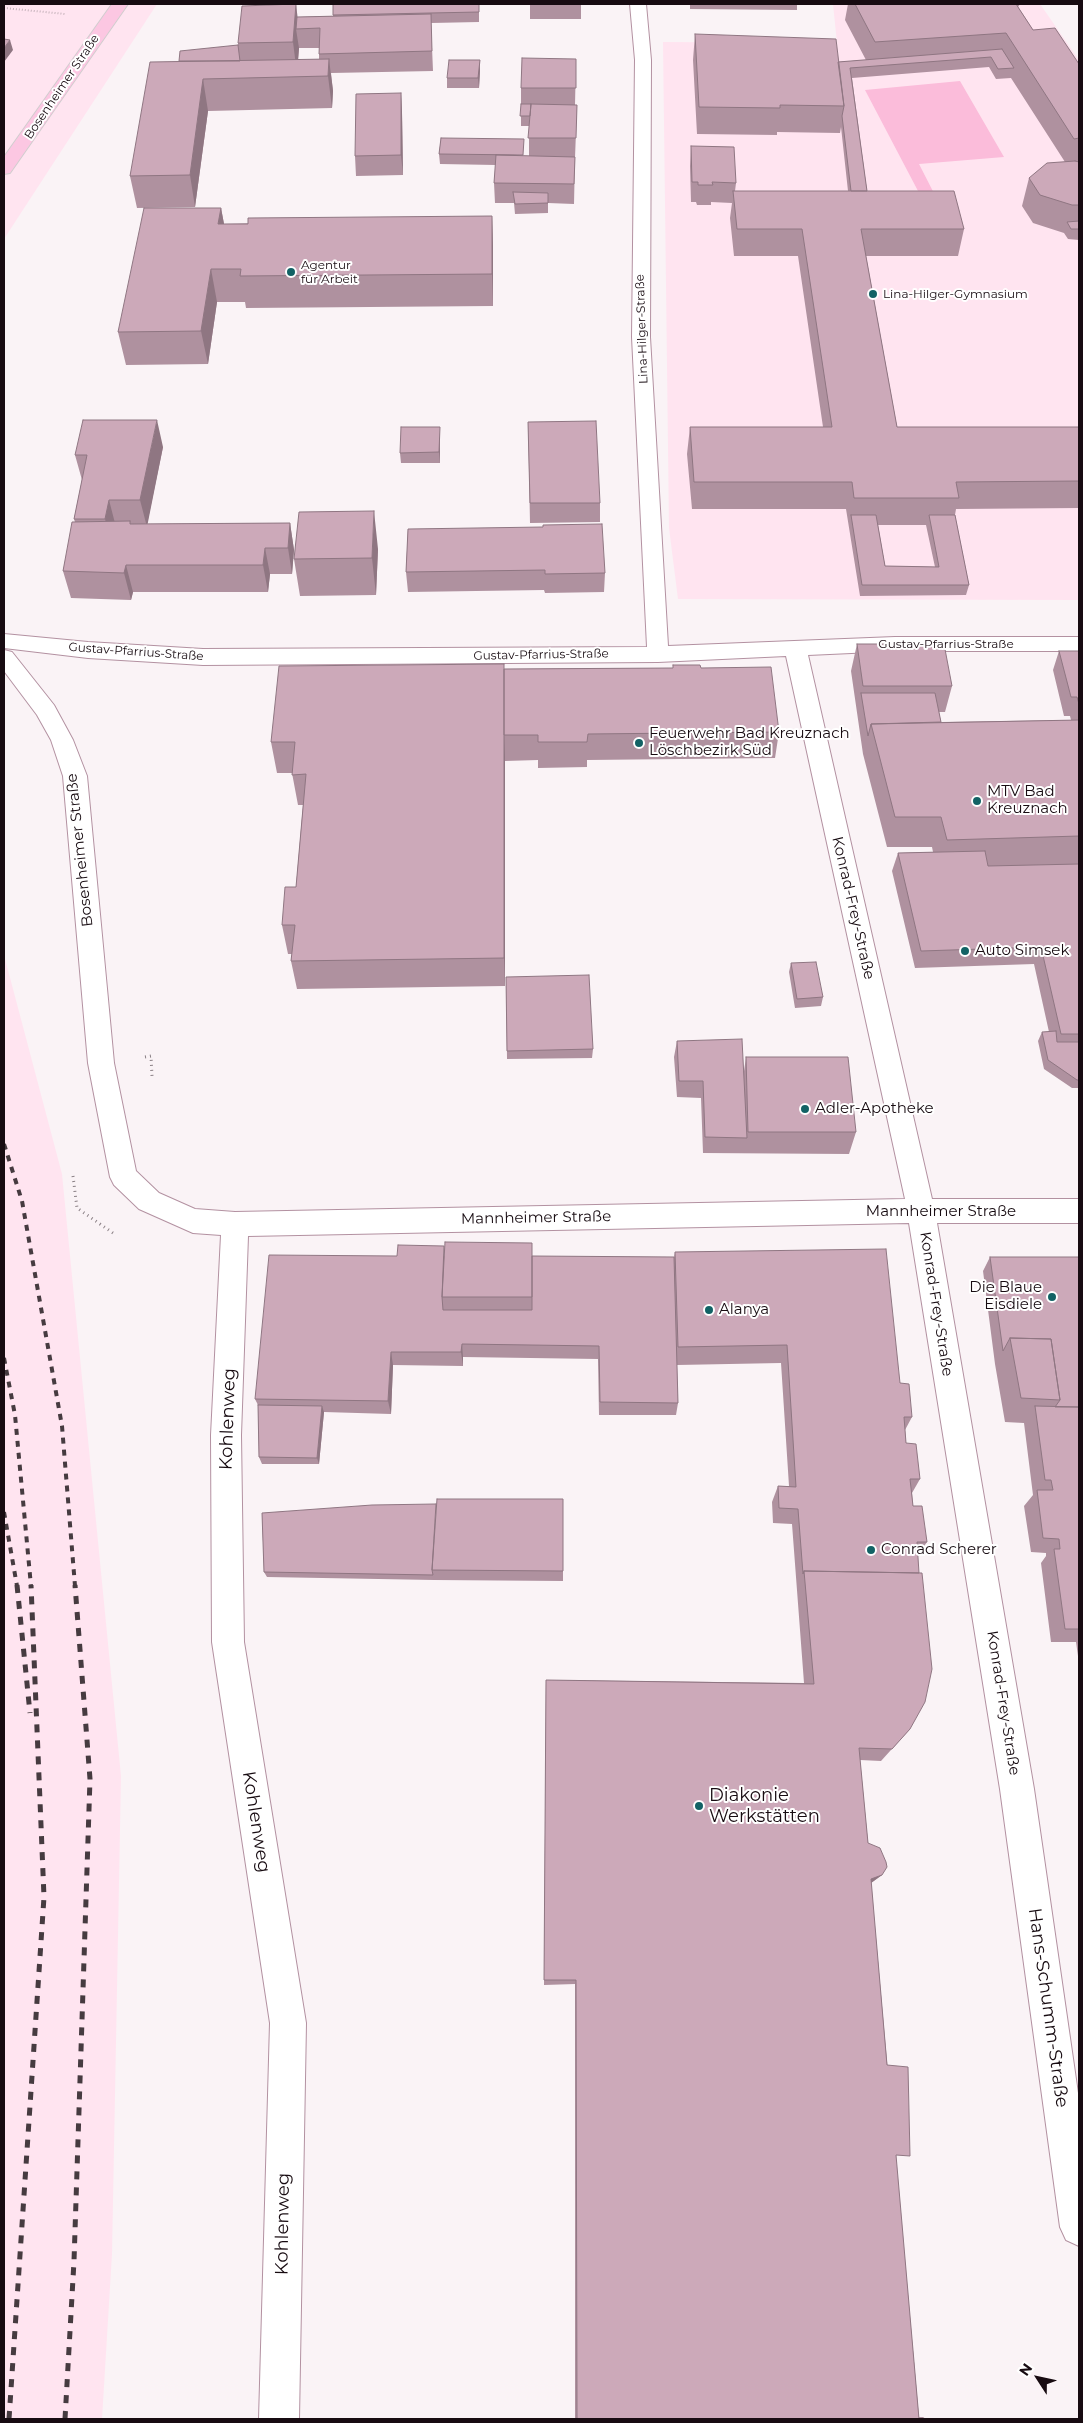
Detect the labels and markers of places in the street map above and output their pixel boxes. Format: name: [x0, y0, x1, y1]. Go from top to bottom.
place label: Agentur für Arbeit: [301, 258, 358, 286]
marker: Agentur für Arbeit: [285, 266, 297, 278]
place label: Lina-Hilger-Gymnasium: [883, 287, 1028, 301]
marker: Lina-Hilger-Gymnasium: [867, 288, 879, 300]
place label: Feuerwehr Bad Kreuznach Löschbezirk Süd: [649, 725, 850, 760]
marker: Feuerwehr Bad Kreuznach Löschbezirk Süd: [633, 737, 645, 749]
place label: MTV Bad Kreuznach: [987, 783, 1068, 818]
marker: MTV Bad Kreuznach: [971, 795, 983, 807]
place label: Auto Simsek: [975, 942, 1069, 960]
marker: Auto Simsek: [959, 945, 971, 957]
place label: Adler-Apotheke: [815, 1100, 934, 1118]
marker: Adler-Apotheke: [799, 1103, 811, 1115]
place label: Die Blaue Eisdiele: [969, 1279, 1042, 1314]
marker: Die Blaue Eisdiele: [1046, 1291, 1058, 1303]
place label: Alanya: [719, 1301, 769, 1319]
marker: Alanya: [703, 1304, 715, 1316]
place label: Conrad Scherer: [881, 1541, 997, 1559]
marker: Conrad Scherer: [865, 1544, 877, 1556]
place label: Diakonie Werkstätten: [709, 1785, 820, 1828]
marker: Diakonie Werkstätten: [693, 1800, 705, 1812]

